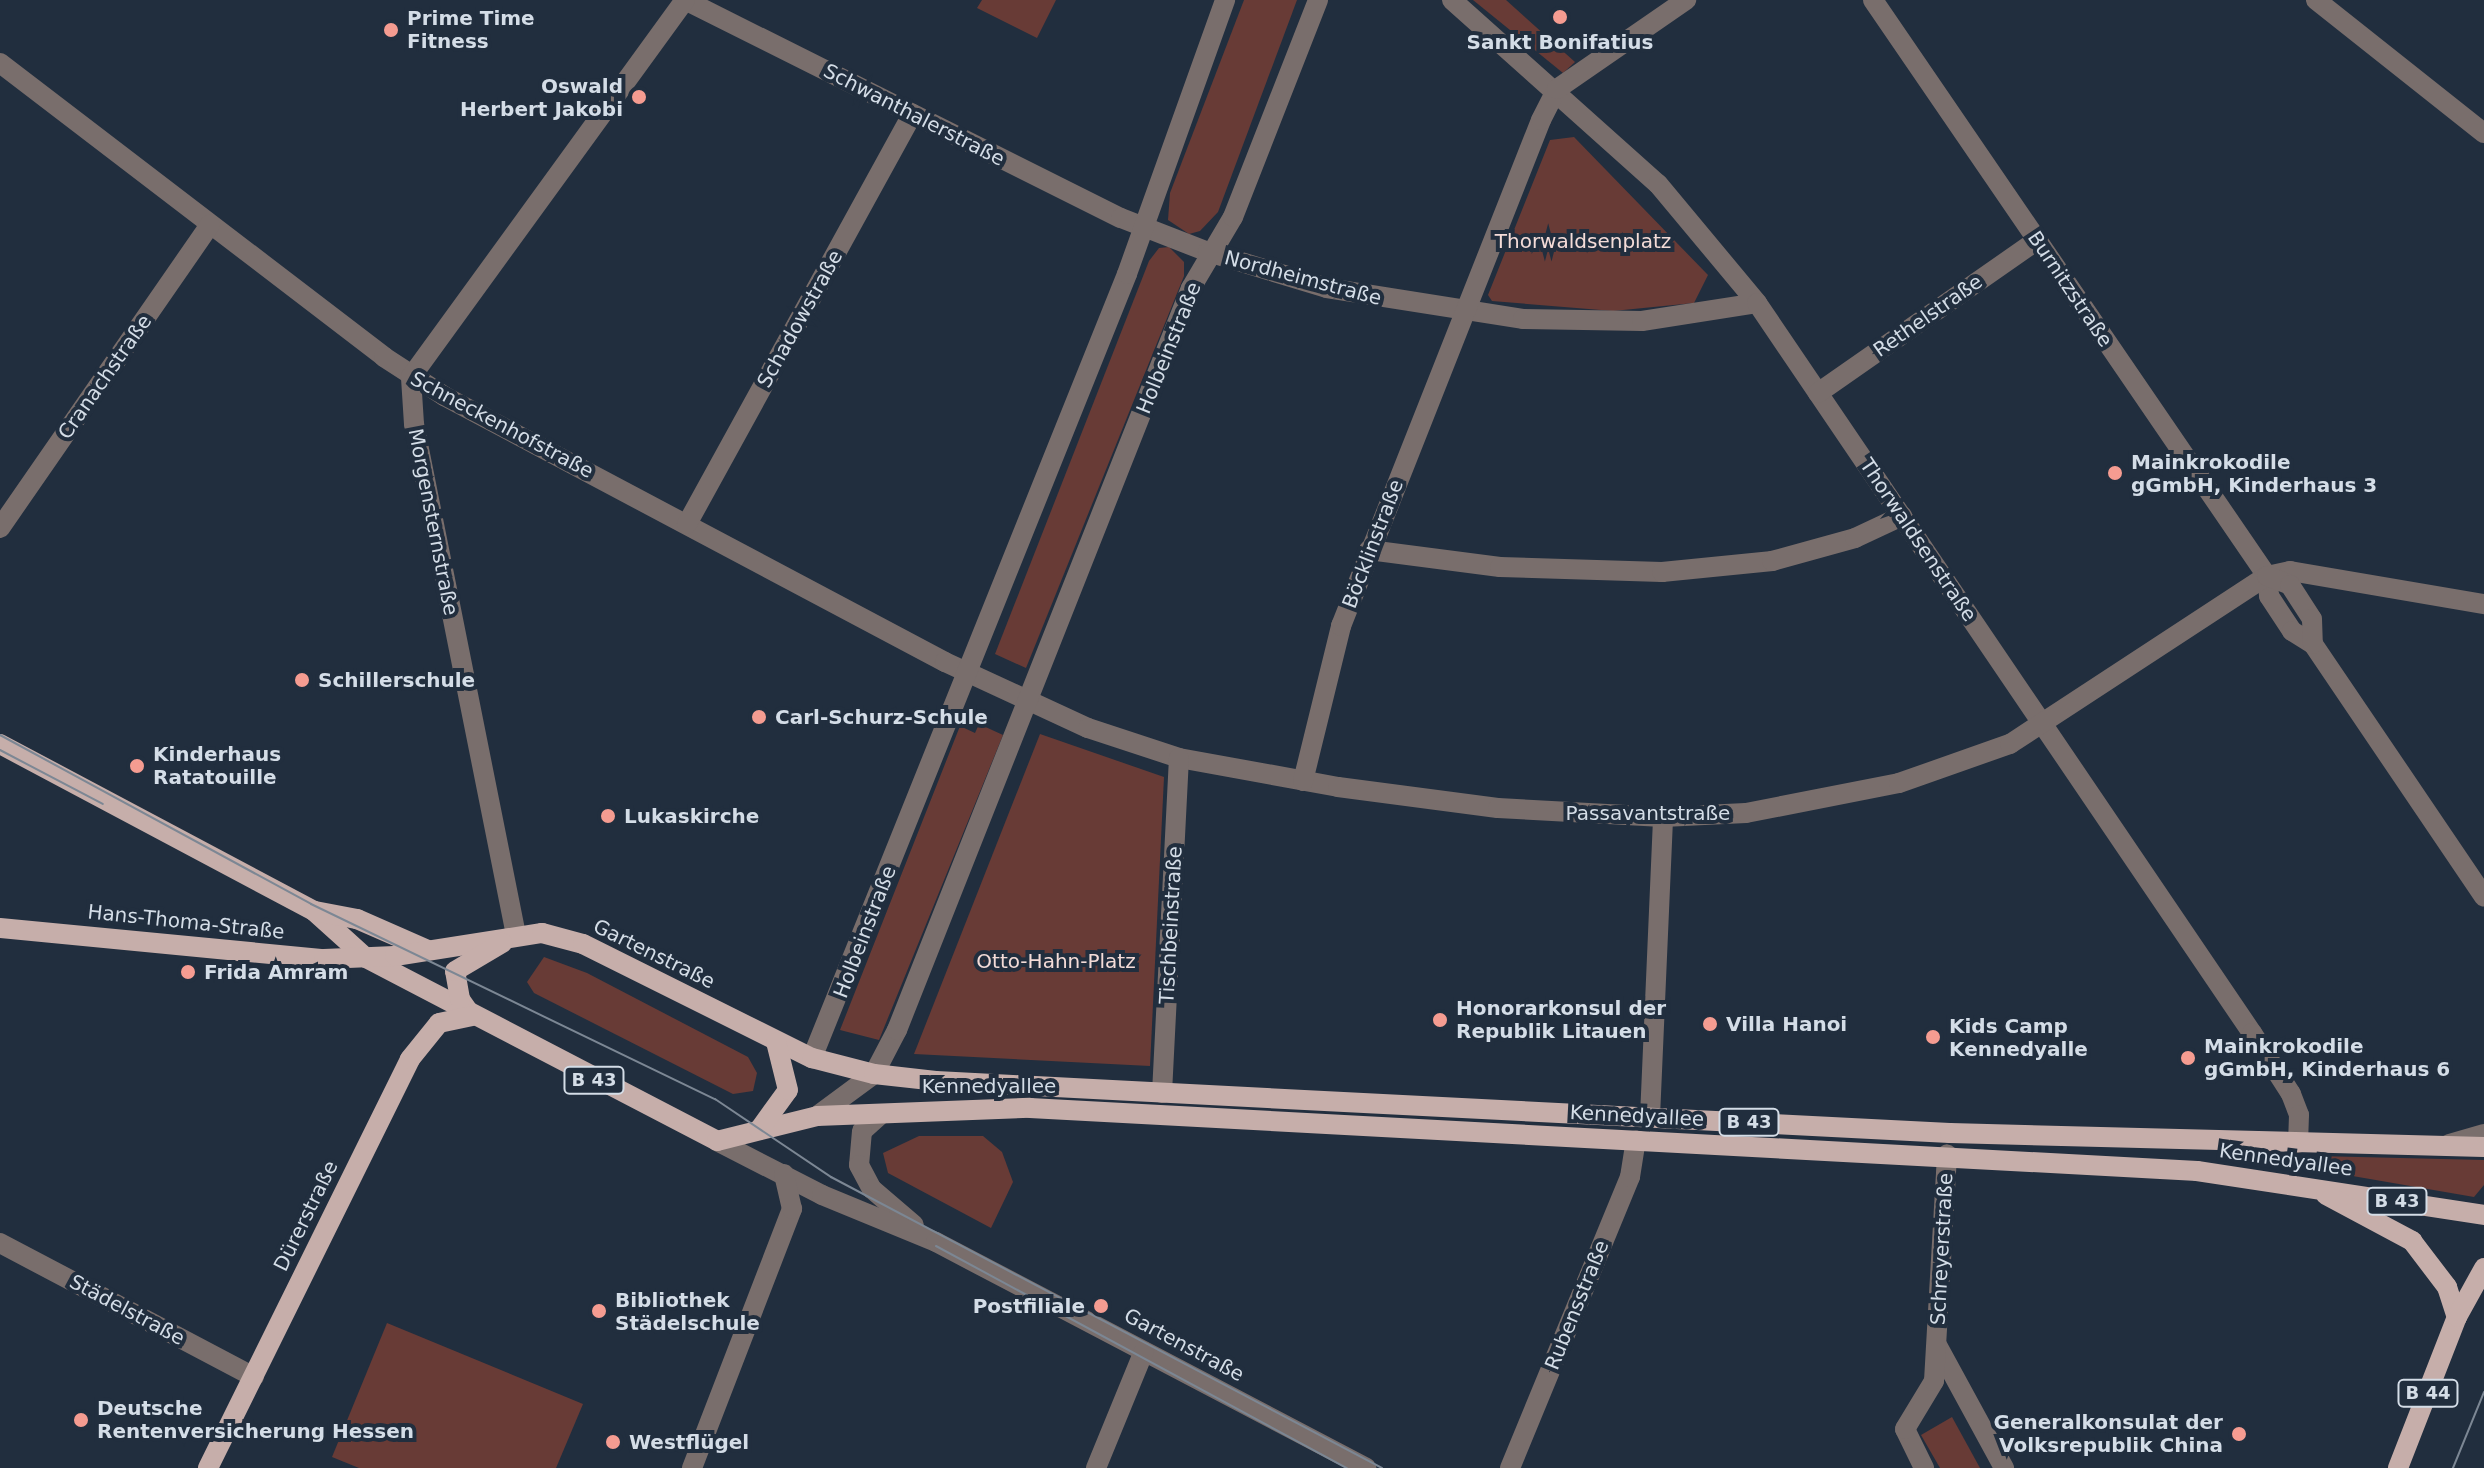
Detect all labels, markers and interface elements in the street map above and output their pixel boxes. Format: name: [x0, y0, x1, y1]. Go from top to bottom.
place label: Prime Time Fitness: [407, 6, 535, 53]
marker: Sankt Bonifatius: [1551, 8, 1569, 26]
marker: Prime Time Fitness: [382, 21, 400, 39]
place label: Sankt Bonifatius: [1467, 30, 1653, 54]
street label: Schwanthalerstraße: [819, 59, 1009, 171]
place label: Oswald Herbert Jakobi: [460, 74, 623, 121]
marker: Oswald Herbert Jakobi: [630, 88, 648, 106]
street label: Burnitzstraße: [2022, 227, 2118, 351]
park label: Thorwaldsenplatz: [1495, 229, 1671, 253]
street label: Schadowstraße: [752, 246, 848, 392]
street label: Nordheimstraße: [1222, 246, 1384, 310]
street label: Rethelstraße: [1869, 270, 1987, 362]
street label: Holbeinstraße: [1132, 279, 1206, 417]
street label: Cranachstraße: [53, 310, 157, 444]
street label: Schneckenhofstraße: [406, 367, 598, 483]
street label: Morgensternstraße: [403, 427, 463, 617]
place label: Mainkrokodile gGmbH, Kinderhaus 3: [2131, 450, 2377, 497]
street label: Thorwaldsenstraße: [1855, 454, 1981, 626]
marker: Mainkrokodile gGmbH, Kinderhaus 3: [2106, 464, 2124, 482]
street label: Böcklinstraße: [1337, 476, 1409, 612]
place label: Schillerschule: [318, 668, 475, 692]
marker: Schillerschule: [293, 671, 311, 689]
place label: Carl-Schurz-Schule: [775, 705, 988, 729]
marker: Carl-Schurz-Schule: [750, 708, 768, 726]
place label: Kinderhaus Ratatouille: [153, 742, 281, 789]
marker: Kinderhaus Ratatouille: [128, 757, 146, 775]
street label: Passavantstraße: [1566, 801, 1730, 825]
place label: Lukaskirche: [624, 804, 759, 828]
marker: Lukaskirche: [599, 807, 617, 825]
street label: Tischbeinstraße: [1155, 845, 1187, 1005]
street label: Holbeinstraße: [829, 862, 901, 1002]
street label: Hans-Thoma-Straße: [86, 900, 286, 944]
street label: Gartenstraße: [589, 914, 719, 994]
park label: Otto-Hahn-Platz: [976, 949, 1136, 973]
place label: Frida Amram: [204, 960, 348, 984]
marker: Frida Amram: [179, 963, 197, 981]
place label: Honorarkonsul der Republik Litauen: [1456, 996, 1666, 1043]
marker: Honorarkonsul der Republik Litauen: [1431, 1011, 1449, 1029]
place label: Villa Hanoi: [1726, 1012, 1847, 1036]
place label: Kids Camp Kennedyalle: [1949, 1014, 2088, 1061]
marker: Villa Hanoi: [1701, 1015, 1719, 1033]
marker: Kids Camp Kennedyalle: [1924, 1028, 1942, 1046]
place label: Mainkrokodile gGmbH, Kinderhaus 6: [2204, 1034, 2450, 1081]
marker: Mainkrokodile gGmbH, Kinderhaus 6: [2179, 1049, 2197, 1067]
road number: B 43: [562, 1066, 626, 1094]
street label: Kennedyallee: [922, 1074, 1056, 1098]
street label: Kennedyallee: [1569, 1100, 1705, 1132]
road number: B 43: [1717, 1108, 1781, 1136]
street label: Kennedyallee: [2218, 1139, 2354, 1181]
street label: Dürerstraße: [269, 1157, 343, 1275]
street label: Schreyerstraße: [1926, 1172, 1958, 1326]
road number: B 43: [2365, 1187, 2429, 1215]
street label: Rubensstraße: [1540, 1237, 1614, 1373]
street label: Städelstraße: [65, 1270, 189, 1350]
place label: Bibliothek Städelschule: [615, 1288, 760, 1335]
place label: Postfiliale: [973, 1294, 1085, 1318]
marker: Postfiliale: [1092, 1297, 1110, 1315]
marker: Bibliothek Städelschule: [590, 1302, 608, 1320]
street label: Gartenstraße: [1120, 1303, 1248, 1387]
road number: B 44: [2396, 1379, 2460, 1407]
place label: Deutsche Rentenversicherung Hessen: [97, 1396, 414, 1443]
place label: Generalkonsulat der Volksrepublik China: [1993, 1410, 2223, 1457]
marker: Deutsche Rentenversicherung Hessen: [72, 1411, 90, 1429]
marker: Generalkonsulat der Volksrepublik China: [2230, 1425, 2248, 1443]
place label: Westflügel: [629, 1430, 749, 1454]
marker: Westflügel: [604, 1433, 622, 1451]

